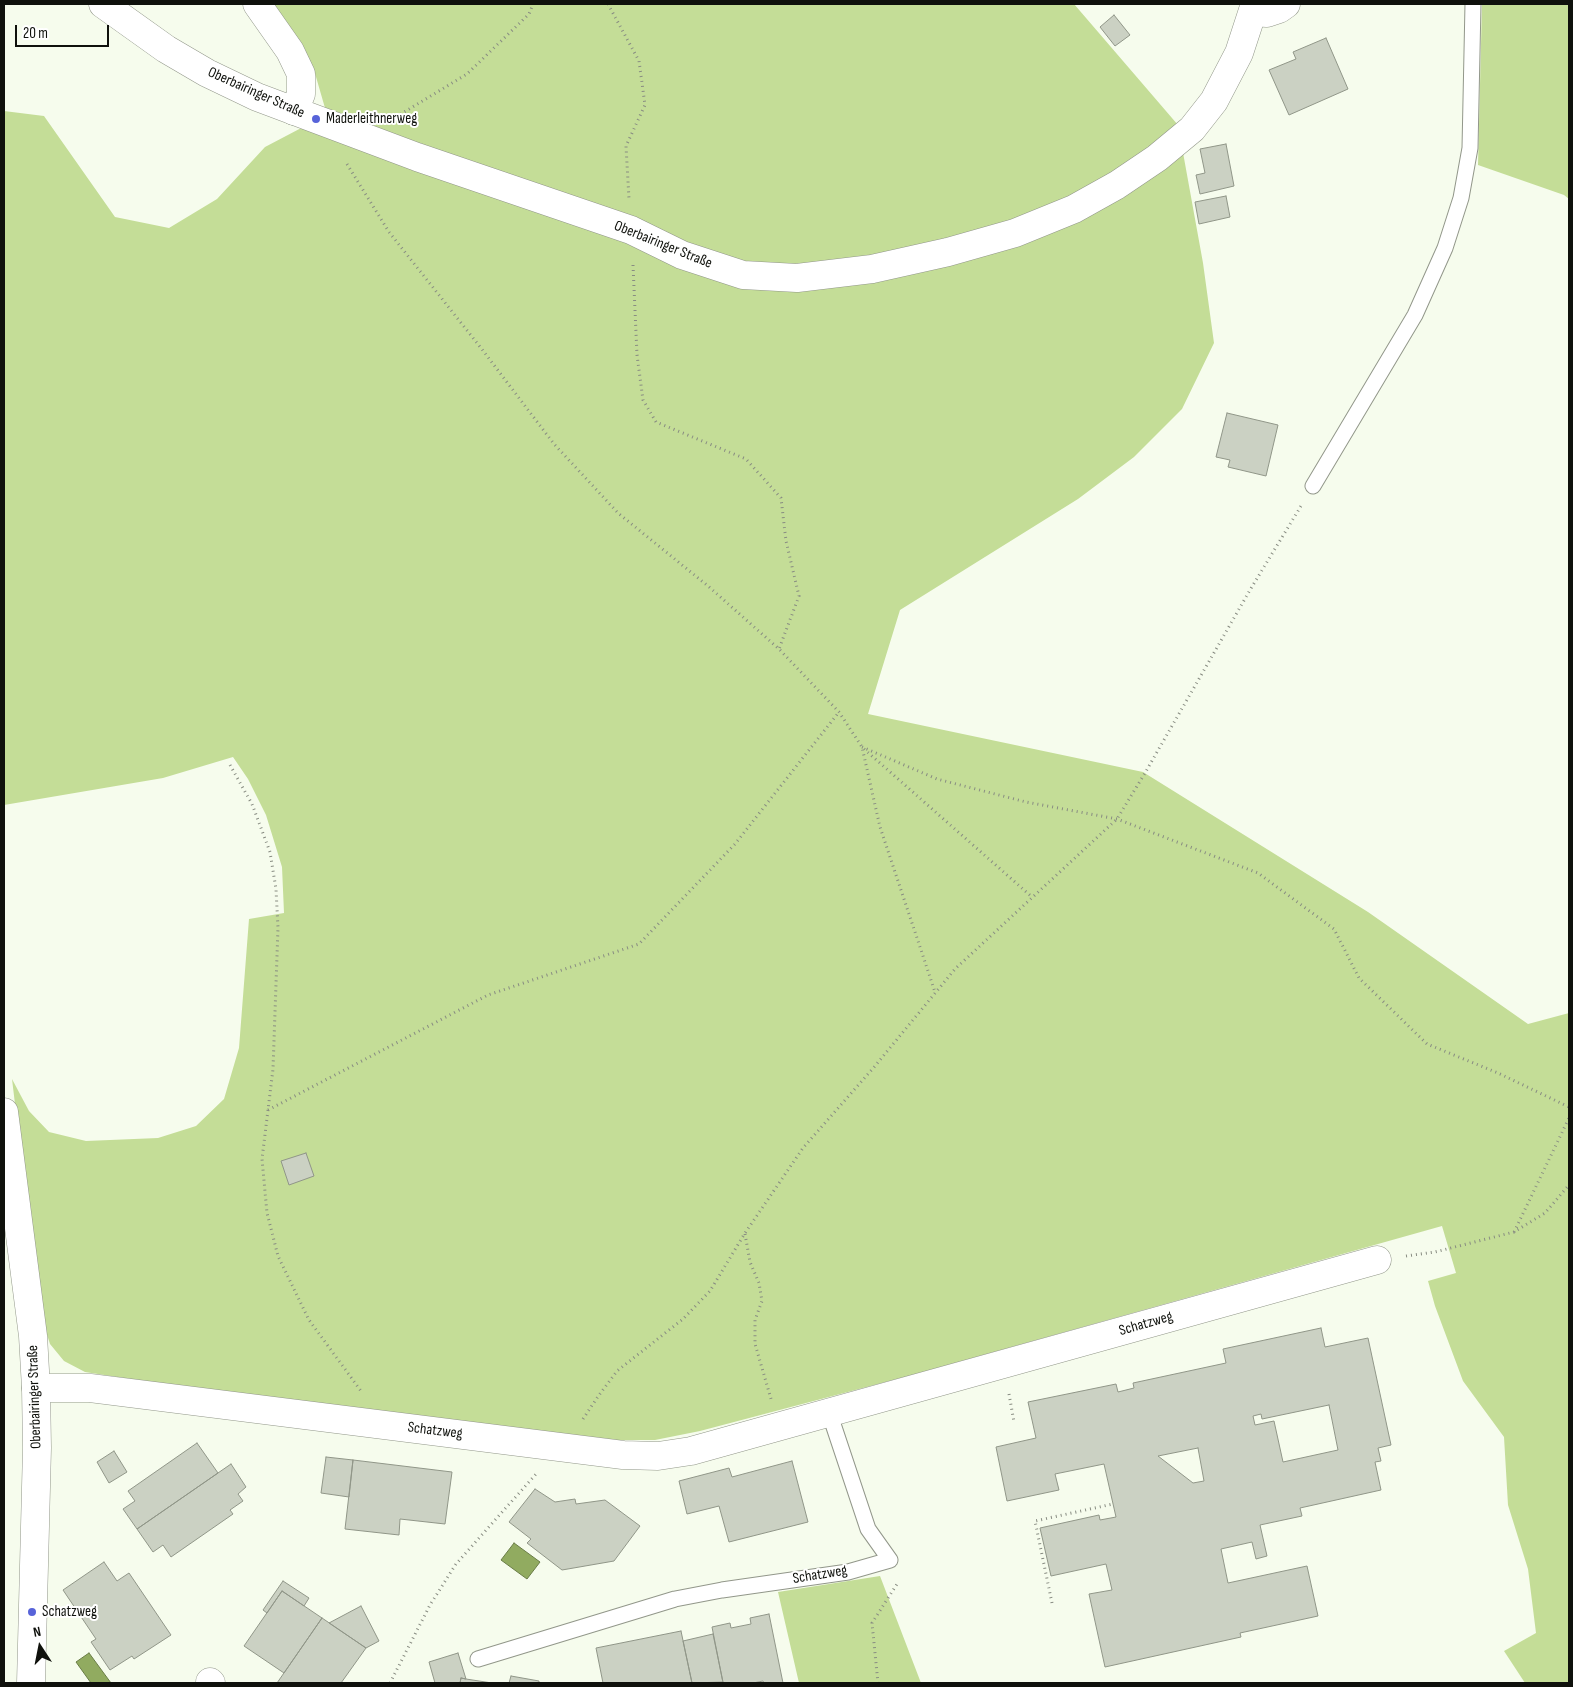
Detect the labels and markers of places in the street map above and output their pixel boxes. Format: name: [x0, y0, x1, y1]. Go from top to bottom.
place label: Maderleithnerweg: [326, 110, 417, 128]
marker: Maderleithnerweg: [310, 113, 322, 125]
place label: Schatzweg: [42, 1603, 97, 1621]
marker: Schatzweg: [26, 1606, 38, 1618]

